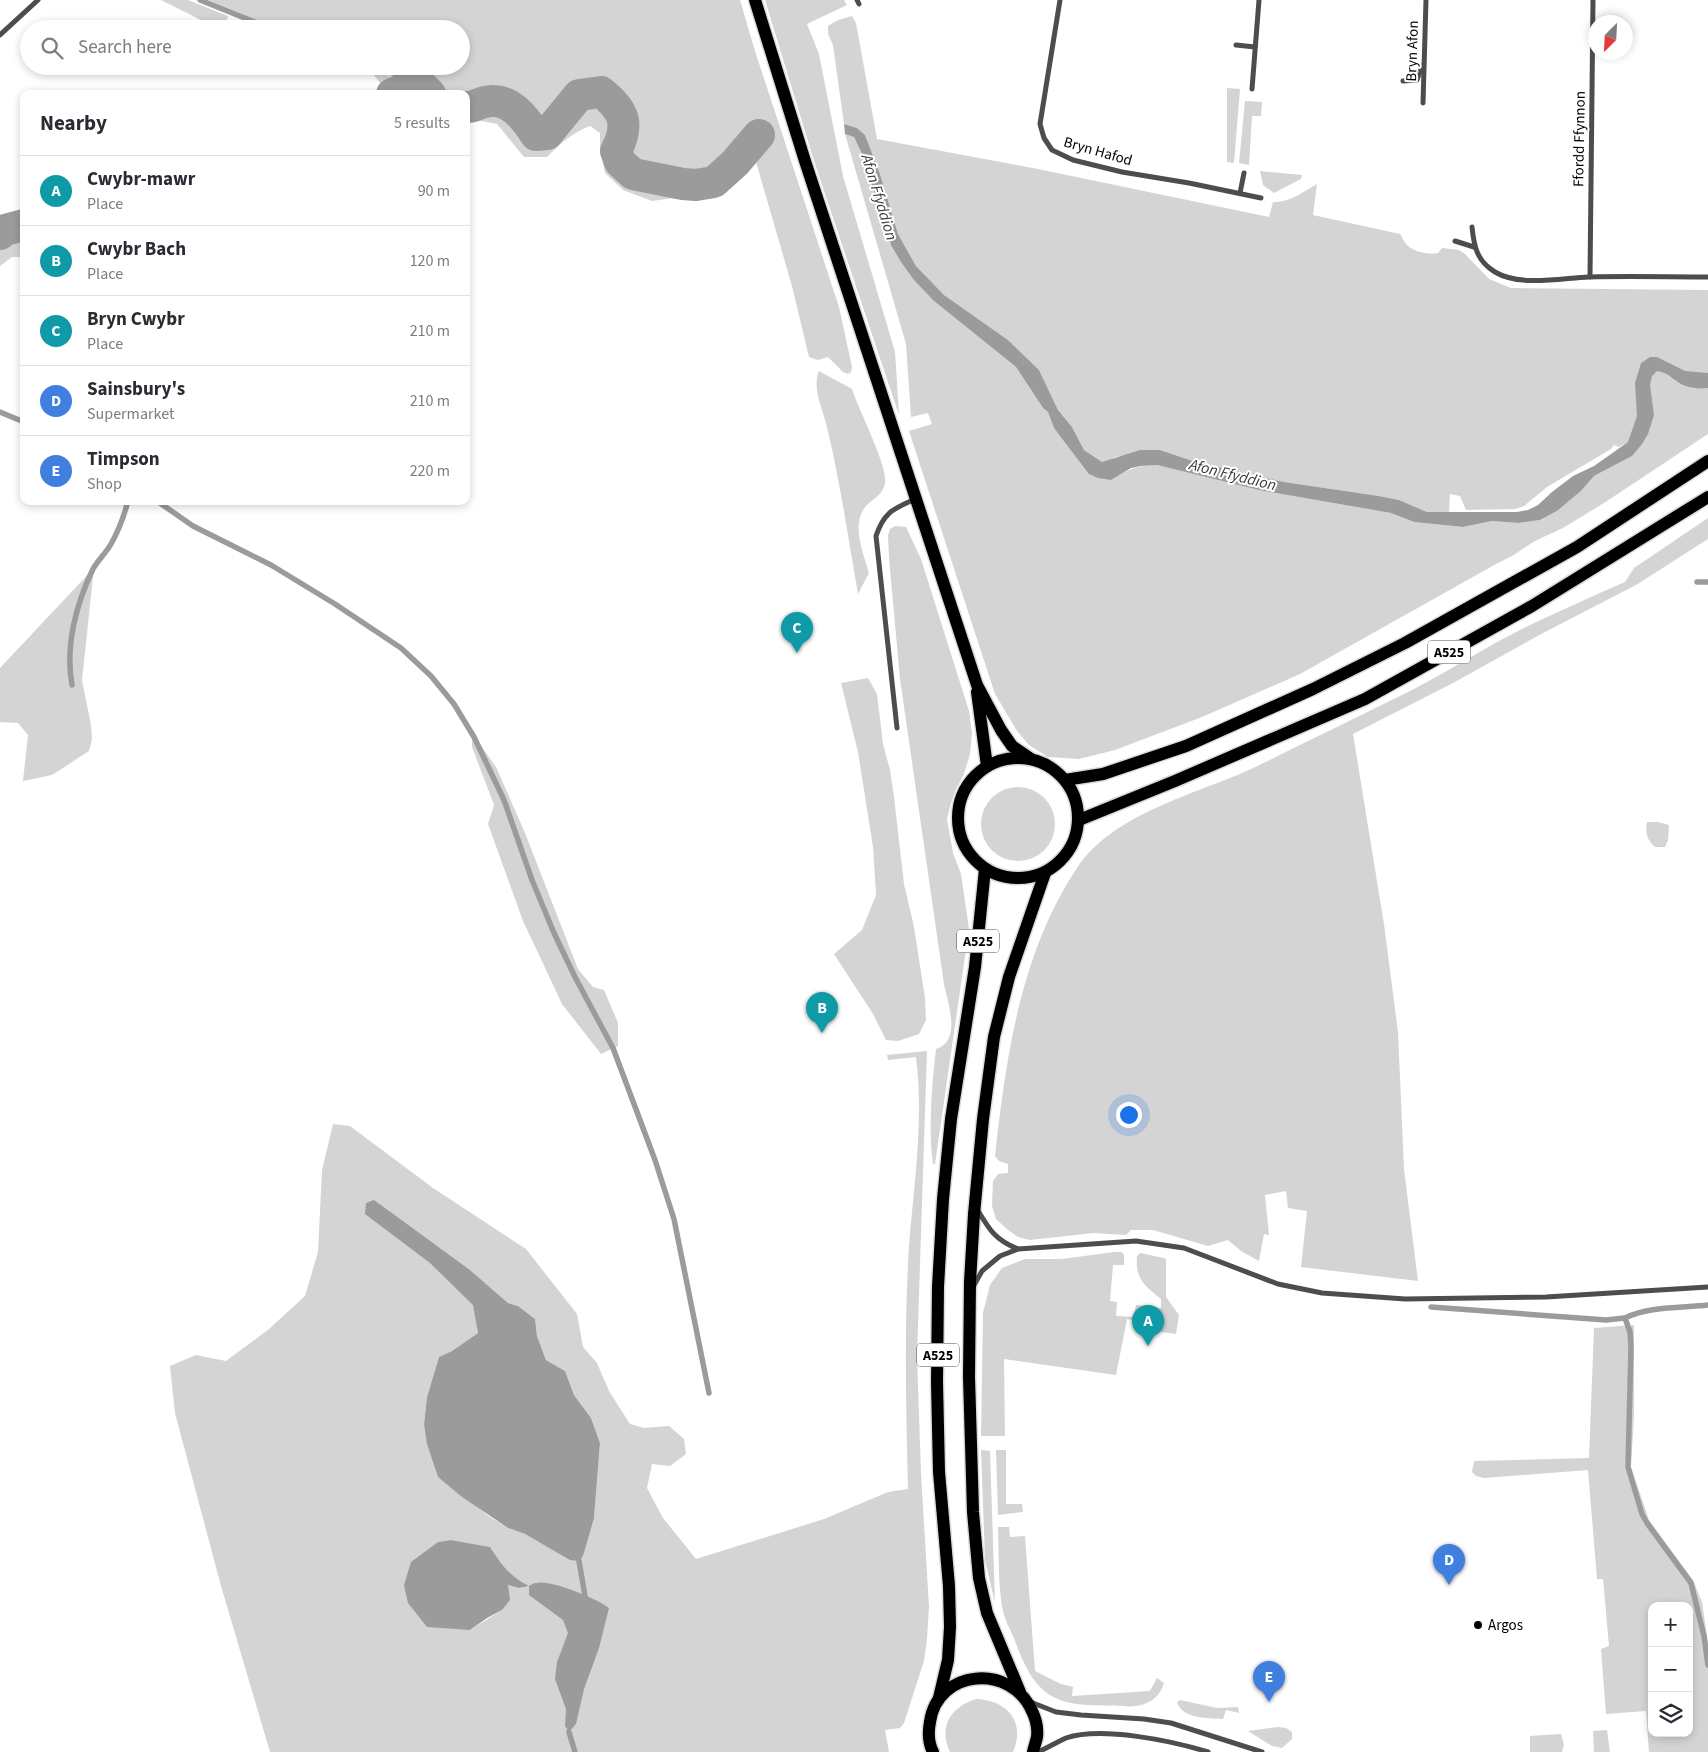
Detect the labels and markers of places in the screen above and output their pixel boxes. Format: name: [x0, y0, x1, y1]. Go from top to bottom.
pin: C: [781, 612, 813, 653]
pin: B: [806, 992, 838, 1033]
pin: A: [1132, 1305, 1164, 1346]
pin: D: [1433, 1544, 1465, 1585]
place label: Argos: [1488, 1615, 1523, 1636]
marker: Argos: [1472, 1619, 1484, 1631]
pin: E: [1253, 1661, 1285, 1702]

